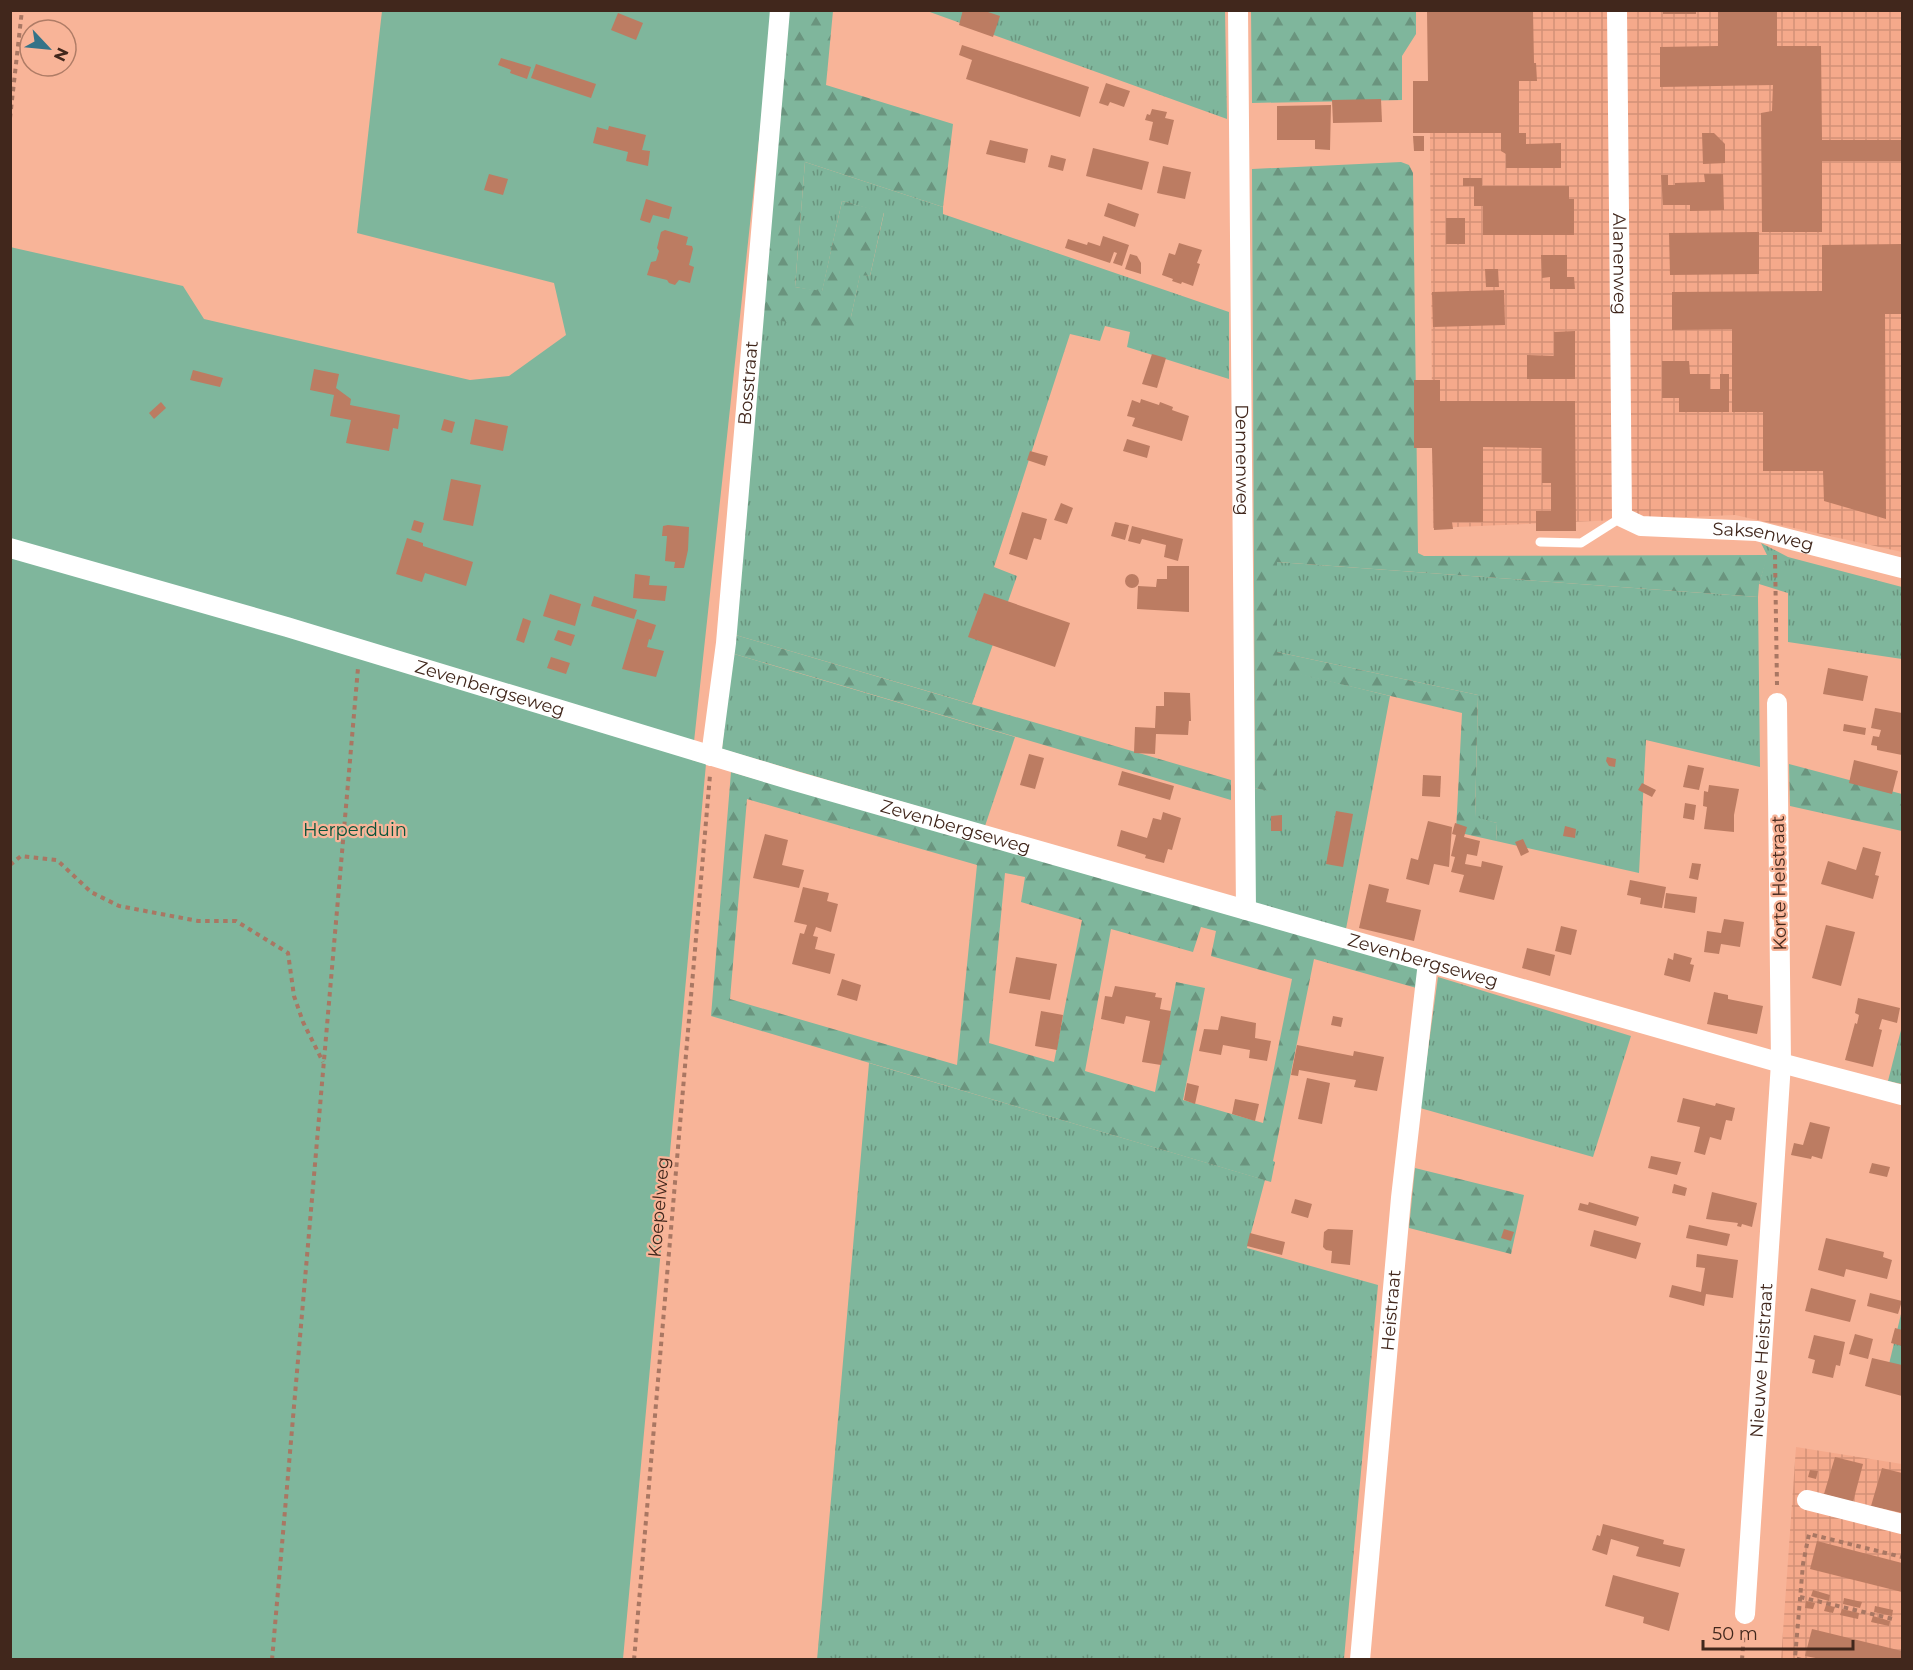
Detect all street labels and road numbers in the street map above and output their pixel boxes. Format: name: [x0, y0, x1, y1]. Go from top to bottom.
street label: Alanenweg: [1608, 213, 1631, 315]
street label: Bosstraat: [734, 340, 763, 426]
street label: Dennenweg: [1231, 404, 1253, 516]
street label: Saksenweg: [1712, 518, 1816, 556]
street label: Zevenbergseweg: [412, 655, 567, 722]
street label: Zevenbergseweg: [878, 795, 1033, 859]
street label: Korte Heistraat: [1767, 815, 1791, 951]
street label: Zevenbergseweg: [1345, 929, 1501, 993]
street label: Koepelweg: [644, 1156, 674, 1258]
street label: Heistraat: [1376, 1269, 1406, 1352]
street label: Nieuwe Heistraat: [1746, 1282, 1778, 1439]

